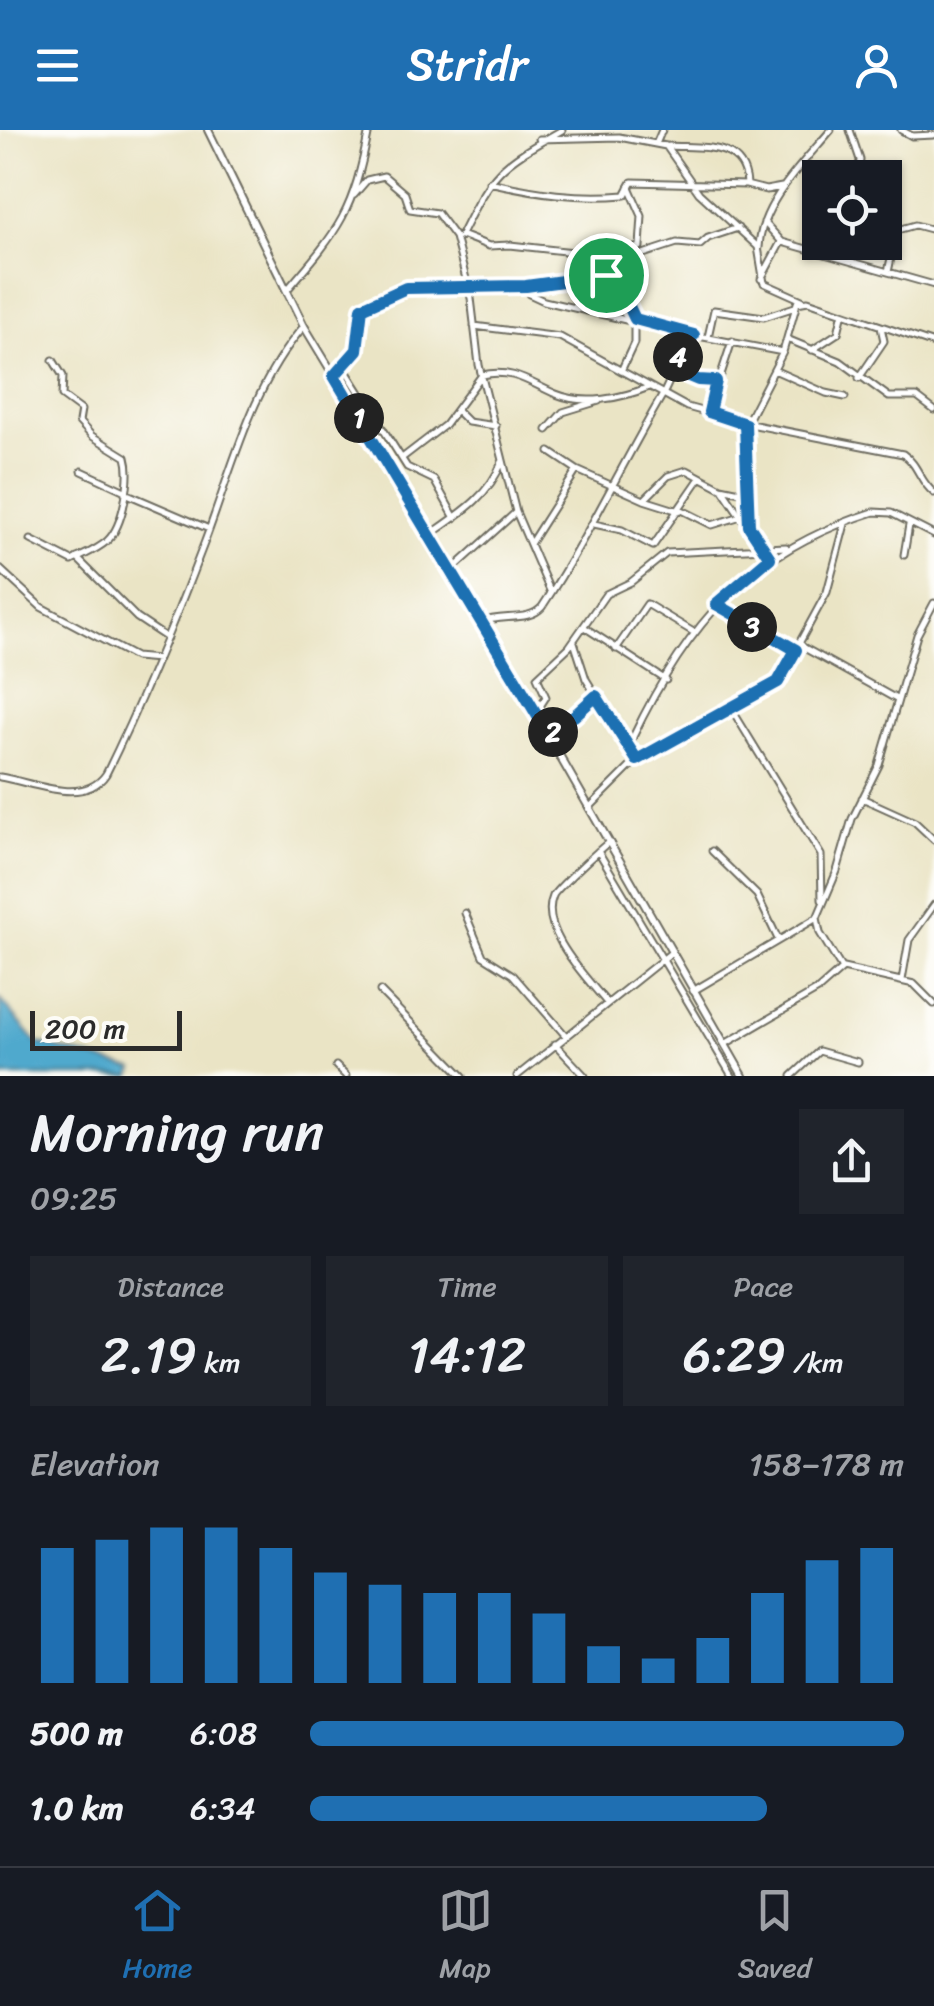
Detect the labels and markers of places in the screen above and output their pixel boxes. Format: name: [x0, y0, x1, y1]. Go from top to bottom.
pin: [564, 233, 649, 318]
pin: 4: [653, 332, 703, 382]
pin: 1: [334, 393, 384, 443]
pin: 3: [727, 602, 777, 652]
pin: 2: [528, 707, 578, 757]

